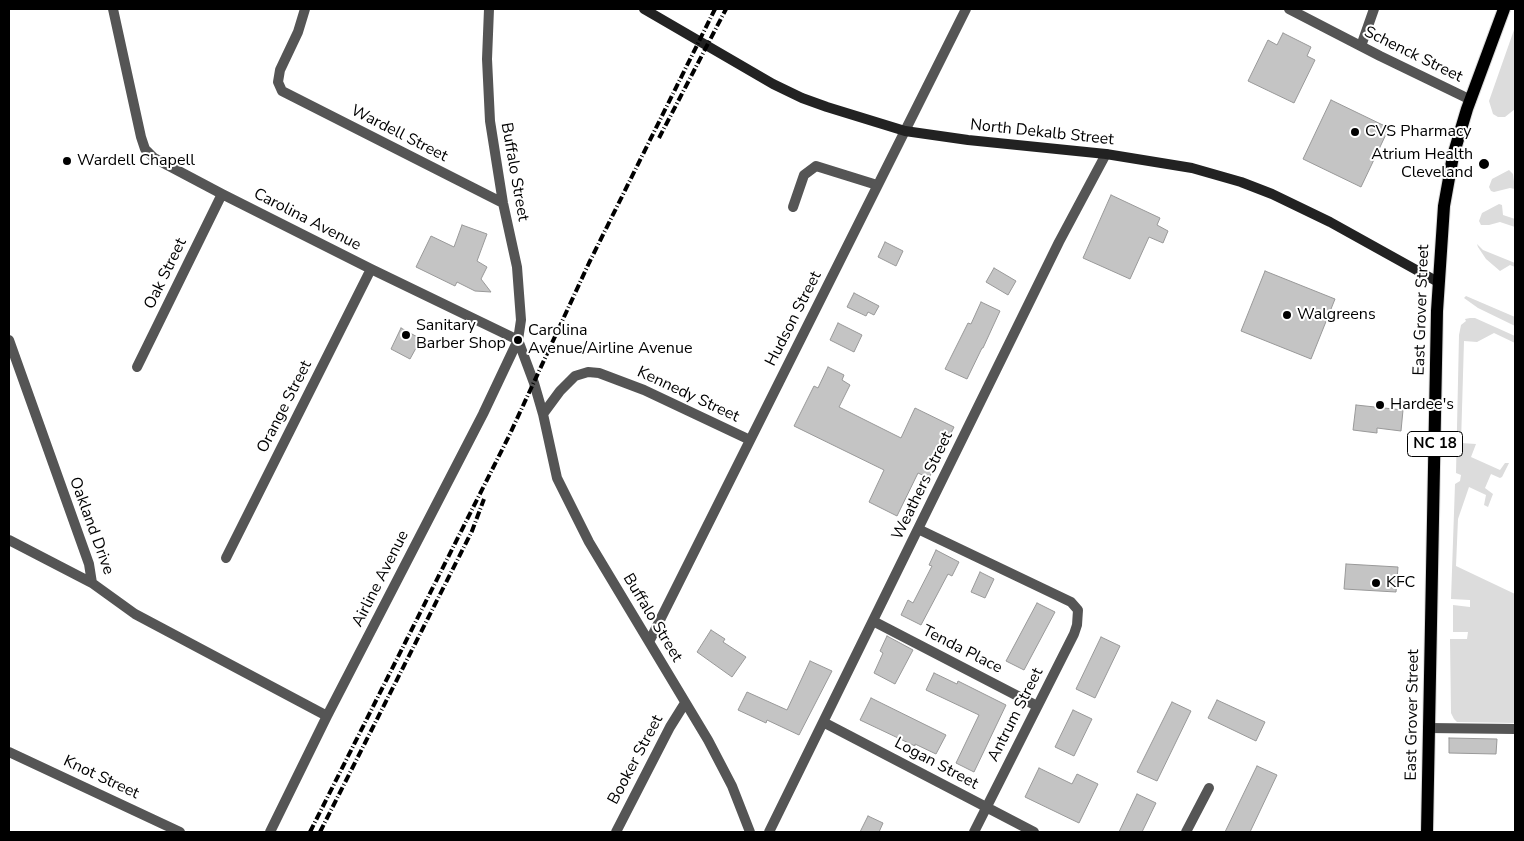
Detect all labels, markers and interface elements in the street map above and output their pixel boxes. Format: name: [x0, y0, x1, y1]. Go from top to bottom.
street label: Schenck Street: [1361, 23, 1465, 87]
street label: Wardell Street: [347, 101, 451, 167]
street label: North Dekalb Street: [969, 116, 1115, 150]
street label: Buffalo Street: [496, 121, 532, 223]
place label: CVS Pharmacy: [1365, 122, 1472, 142]
marker: CVS Pharmacy: [1349, 126, 1361, 138]
place label: Atrium Health Cleveland: [1371, 145, 1473, 183]
place label: Wardell Chapell: [77, 151, 195, 171]
marker: Wardell Chapell: [61, 155, 73, 167]
marker: Atrium Health Cleveland: [1477, 157, 1491, 171]
street label: Carolina Avenue: [250, 185, 364, 255]
street label: Oak Street: [141, 235, 191, 313]
street label: East Grover Street: [1410, 244, 1434, 376]
street label: Hudson Street: [762, 268, 826, 370]
place label: Walgreens: [1297, 305, 1376, 325]
marker: Walgreens: [1281, 309, 1293, 321]
place label: Sanitary Barber Shop: [416, 316, 506, 354]
place label: Carolina Avenue/Airline Avenue: [528, 321, 692, 359]
marker: Sanitary Barber Shop: [400, 329, 412, 341]
marker: Carolina Avenue/Airline Avenue: [512, 334, 524, 346]
street label: Orange Street: [253, 358, 317, 456]
street label: Kennedy Street: [634, 363, 742, 427]
place label: Hardee's: [1390, 395, 1454, 415]
marker: Hardee's: [1374, 399, 1386, 411]
street label: Weathers Street: [889, 429, 957, 543]
road number: NC 18: [1408, 432, 1462, 456]
street label: Oakland Drive: [64, 475, 118, 577]
street label: Airline Avenue: [348, 528, 414, 630]
street label: Buffalo Street: [618, 570, 686, 666]
place label: KFC: [1386, 573, 1415, 593]
marker: KFC: [1370, 577, 1382, 589]
street label: Tenda Place: [919, 622, 1005, 678]
street label: East Grover Street: [1402, 649, 1424, 781]
street label: Antrum Street: [984, 665, 1048, 765]
street label: Booker Street: [604, 712, 668, 808]
street label: Logan Street: [891, 734, 981, 794]
street label: Knot Street: [60, 752, 142, 804]

